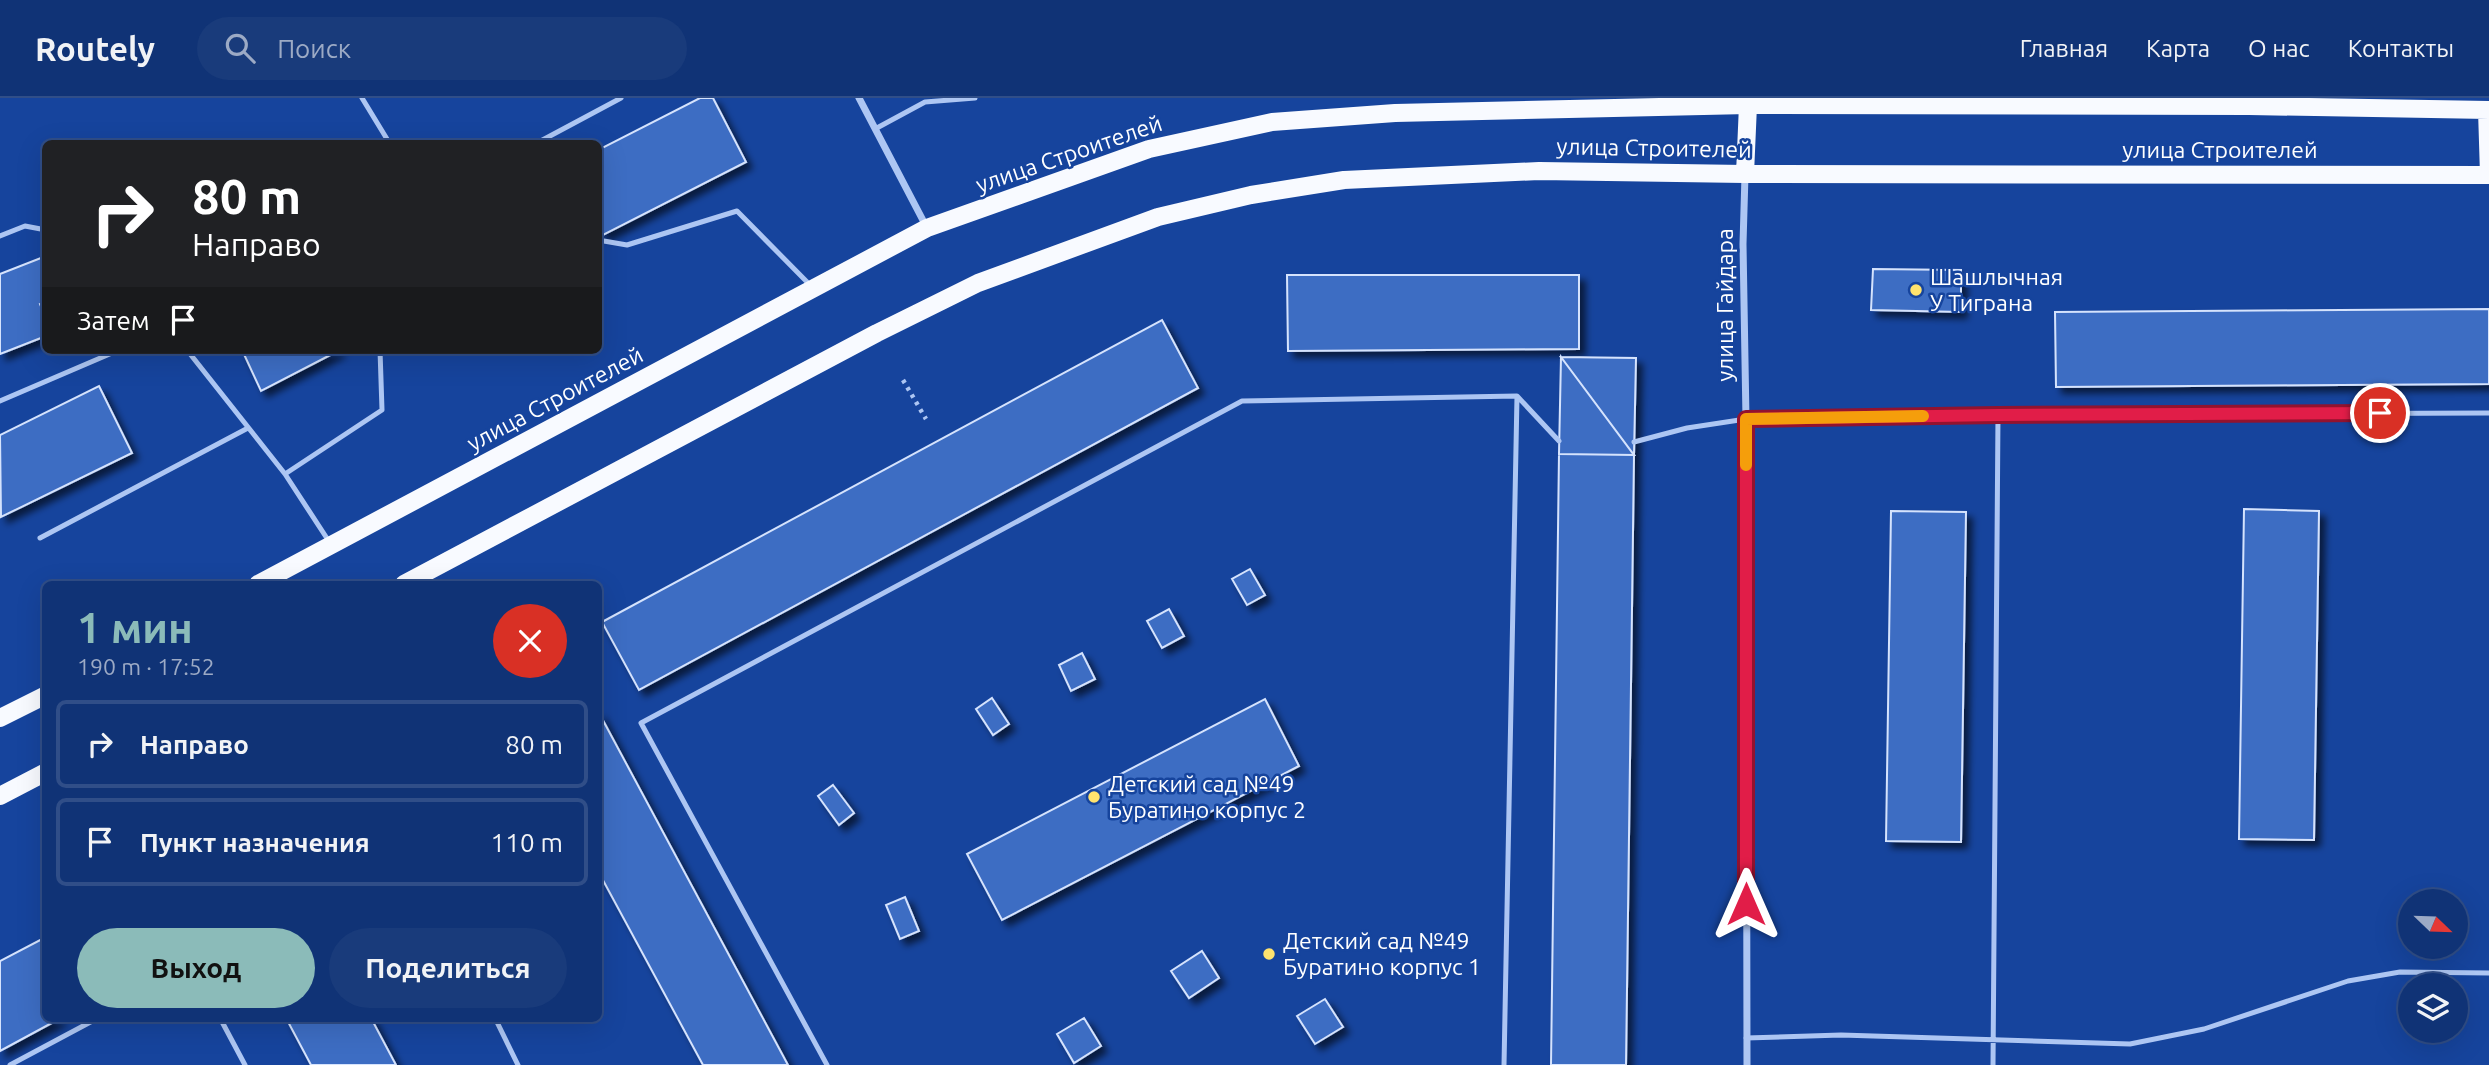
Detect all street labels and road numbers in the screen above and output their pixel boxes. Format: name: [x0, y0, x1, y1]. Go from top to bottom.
street label: улица Строителей: [972, 110, 1165, 197]
street label: улица Строителей: [1556, 133, 1752, 162]
street label: улица Строителей: [2122, 137, 2318, 162]
street label: улица Гайдара: [1712, 228, 1737, 382]
street label: улица Строителей: [463, 342, 647, 455]

